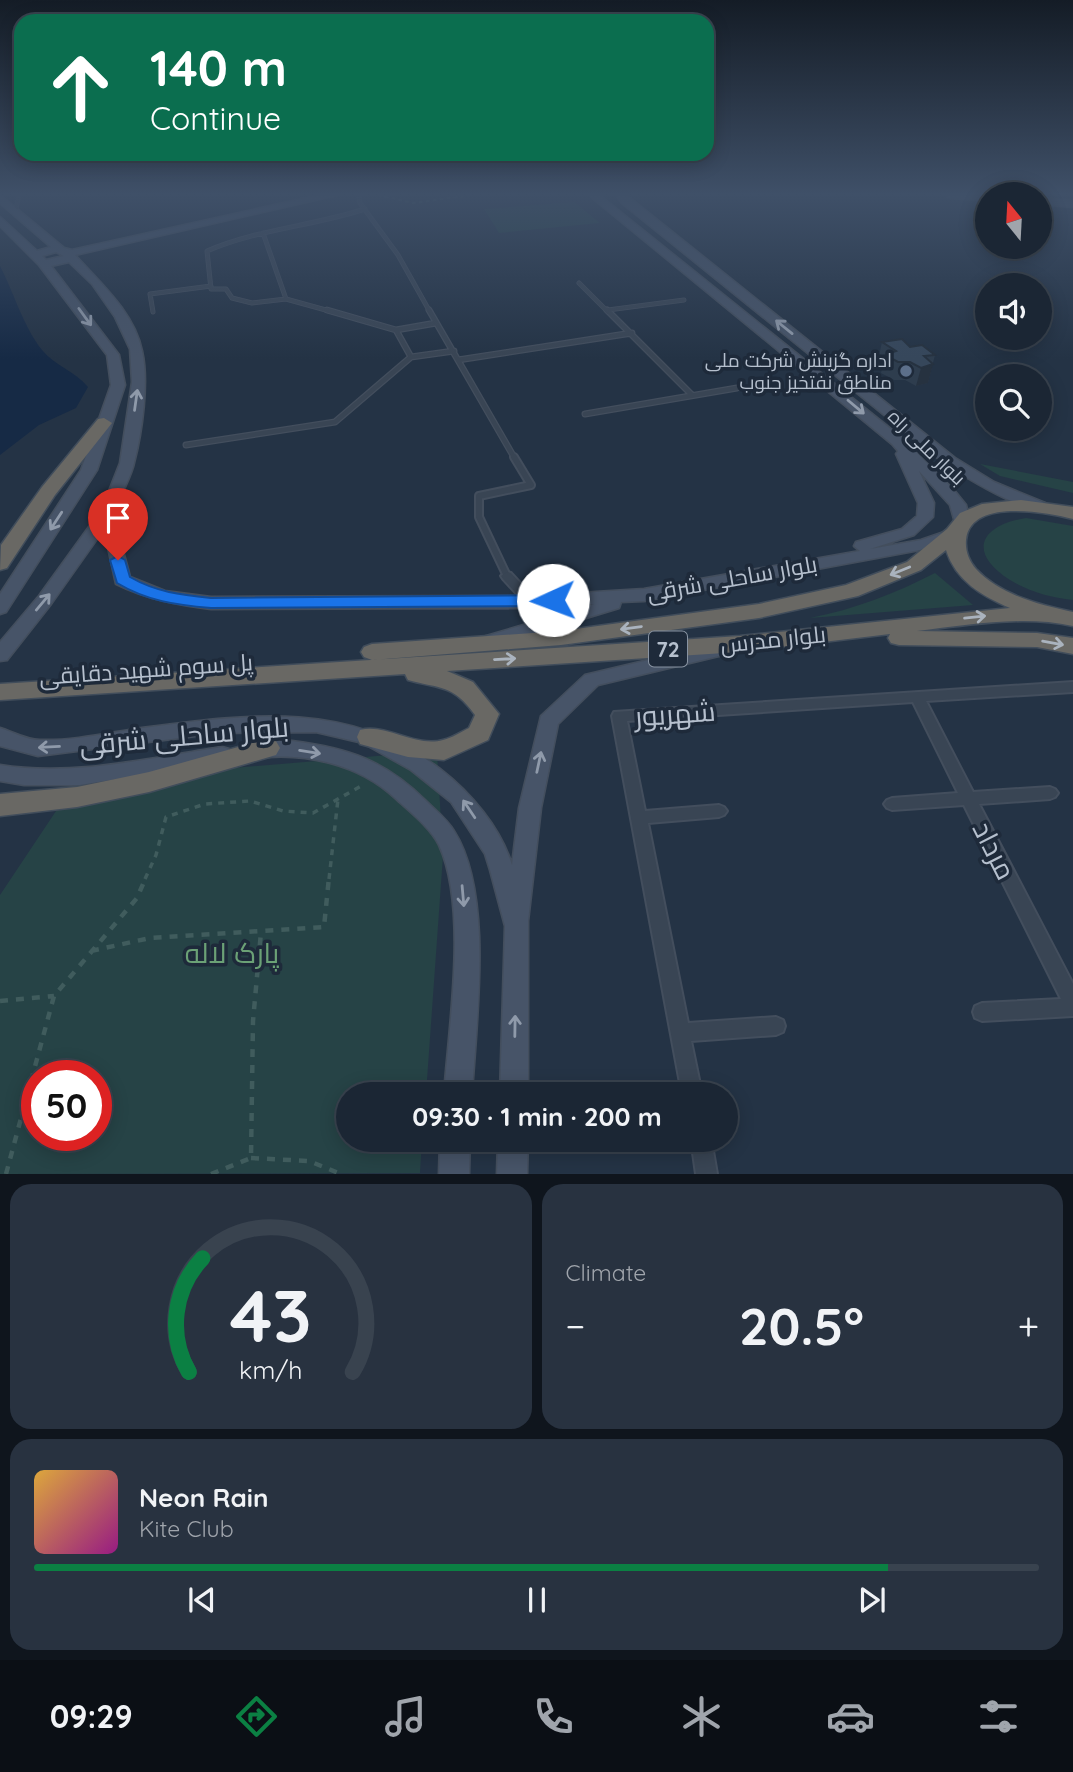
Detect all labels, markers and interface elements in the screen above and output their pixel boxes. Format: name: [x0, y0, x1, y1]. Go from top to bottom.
text: 140 m: [150, 37, 287, 98]
icon: ahead: [35, 42, 126, 133]
text: Continue: [150, 98, 281, 138]
north arrow: [975, 182, 1052, 259]
map controls: [975, 182, 1052, 441]
button: sound: [975, 273, 1052, 350]
one-way arrow: [78, 307, 92, 326]
one-way arrow: [775, 319, 793, 335]
place label: اداره گزینش شرکت ملی مناطق نفتخیز جنوب: [705, 348, 892, 395]
marker: اداره گزینش شرکت ملی مناطق نفتخیز جنوب: [898, 363, 914, 379]
button: search: [975, 364, 1052, 441]
one-way arrow: [130, 389, 143, 412]
one-way arrow: [847, 399, 865, 415]
street label: بلوار ملی راه: [883, 404, 971, 490]
pin: [88, 488, 148, 560]
icon: arrive: [99, 499, 137, 537]
one-way arrow: [49, 510, 63, 530]
street label: بلوار ساحلی شرقی: [645, 549, 819, 607]
position arrow: [516, 563, 590, 637]
one-way arrow: [890, 565, 912, 578]
one-way arrow: [35, 594, 51, 612]
one-way arrow: [963, 610, 986, 623]
street label: بلوار مدرس: [719, 619, 827, 659]
one-way arrow: [620, 622, 643, 635]
road number: 72: [649, 632, 687, 666]
one-way arrow: [1041, 637, 1064, 650]
street label: پل سوم شهید دقایقی: [38, 647, 254, 693]
one-way arrow: [493, 652, 516, 665]
street label: شهریور: [631, 693, 717, 733]
street label: بلوار ساحلی شرقی: [78, 708, 290, 762]
one-way arrow: [37, 740, 60, 753]
one-way arrow: [298, 746, 321, 759]
one-way arrow: [533, 751, 547, 774]
one-way arrow: [461, 800, 475, 820]
street label: مرداد: [966, 815, 1024, 885]
one-way arrow: [457, 884, 470, 907]
park label: پارک لاله: [185, 935, 280, 972]
one-way arrow: [509, 1014, 522, 1037]
speed limit sign: 50: [21, 1060, 112, 1151]
text: 09:30 · 1 min · 200 m: [412, 1100, 662, 1133]
text: Climate: [566, 1258, 646, 1287]
text: 43: [230, 1270, 312, 1361]
text: 20.5°: [739, 1293, 864, 1358]
text: −: [566, 1302, 585, 1350]
text: +: [1018, 1302, 1039, 1350]
text: km/h: [239, 1354, 302, 1385]
text: Neon Rain: [139, 1481, 268, 1514]
text: Kite Club: [139, 1514, 234, 1543]
icon: previous: [183, 1581, 221, 1619]
icon: pause: [518, 1581, 556, 1619]
icon: next: [853, 1581, 891, 1619]
icon: directions: [232, 1692, 281, 1741]
icon: music: [381, 1692, 430, 1741]
icon: phone: [529, 1692, 578, 1741]
icon: climate: [677, 1692, 726, 1741]
icon: car: [826, 1692, 875, 1741]
icon: filters: [974, 1692, 1023, 1741]
text: 09:29: [50, 1696, 133, 1736]

